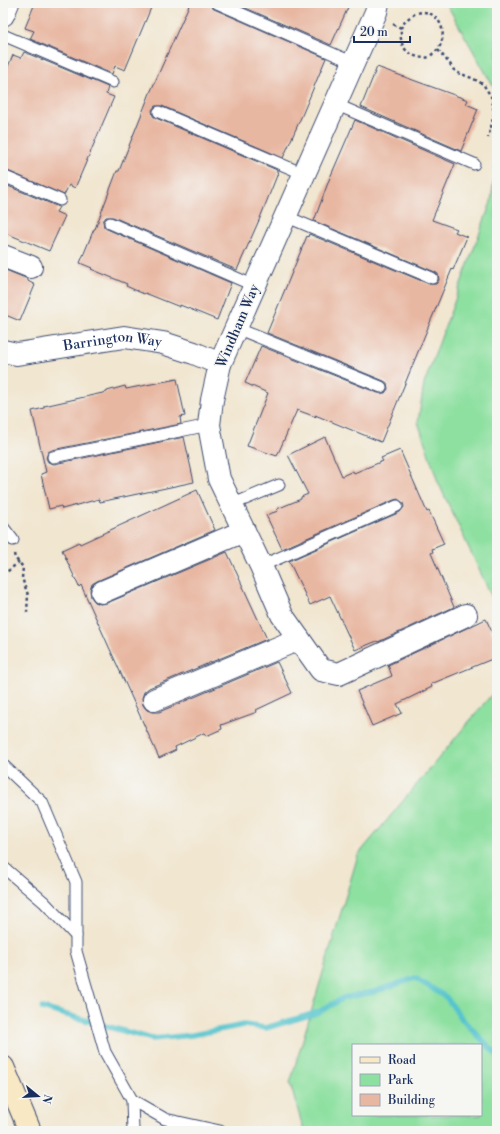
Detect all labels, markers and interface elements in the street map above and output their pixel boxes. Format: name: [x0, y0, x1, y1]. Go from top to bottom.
scale bar: [354, 18, 410, 44]
text: 20 m: [360, 25, 388, 40]
street label: Windham Way: [212, 281, 264, 372]
street label: Barrington Way: [61, 328, 163, 356]
legend: [352, 1044, 482, 1116]
text: Road: [388, 1053, 416, 1068]
text: Park: [388, 1073, 414, 1088]
north arrow: [18, 1076, 58, 1116]
text: N: [38, 1092, 55, 1105]
text: Building: [387, 1093, 436, 1108]

